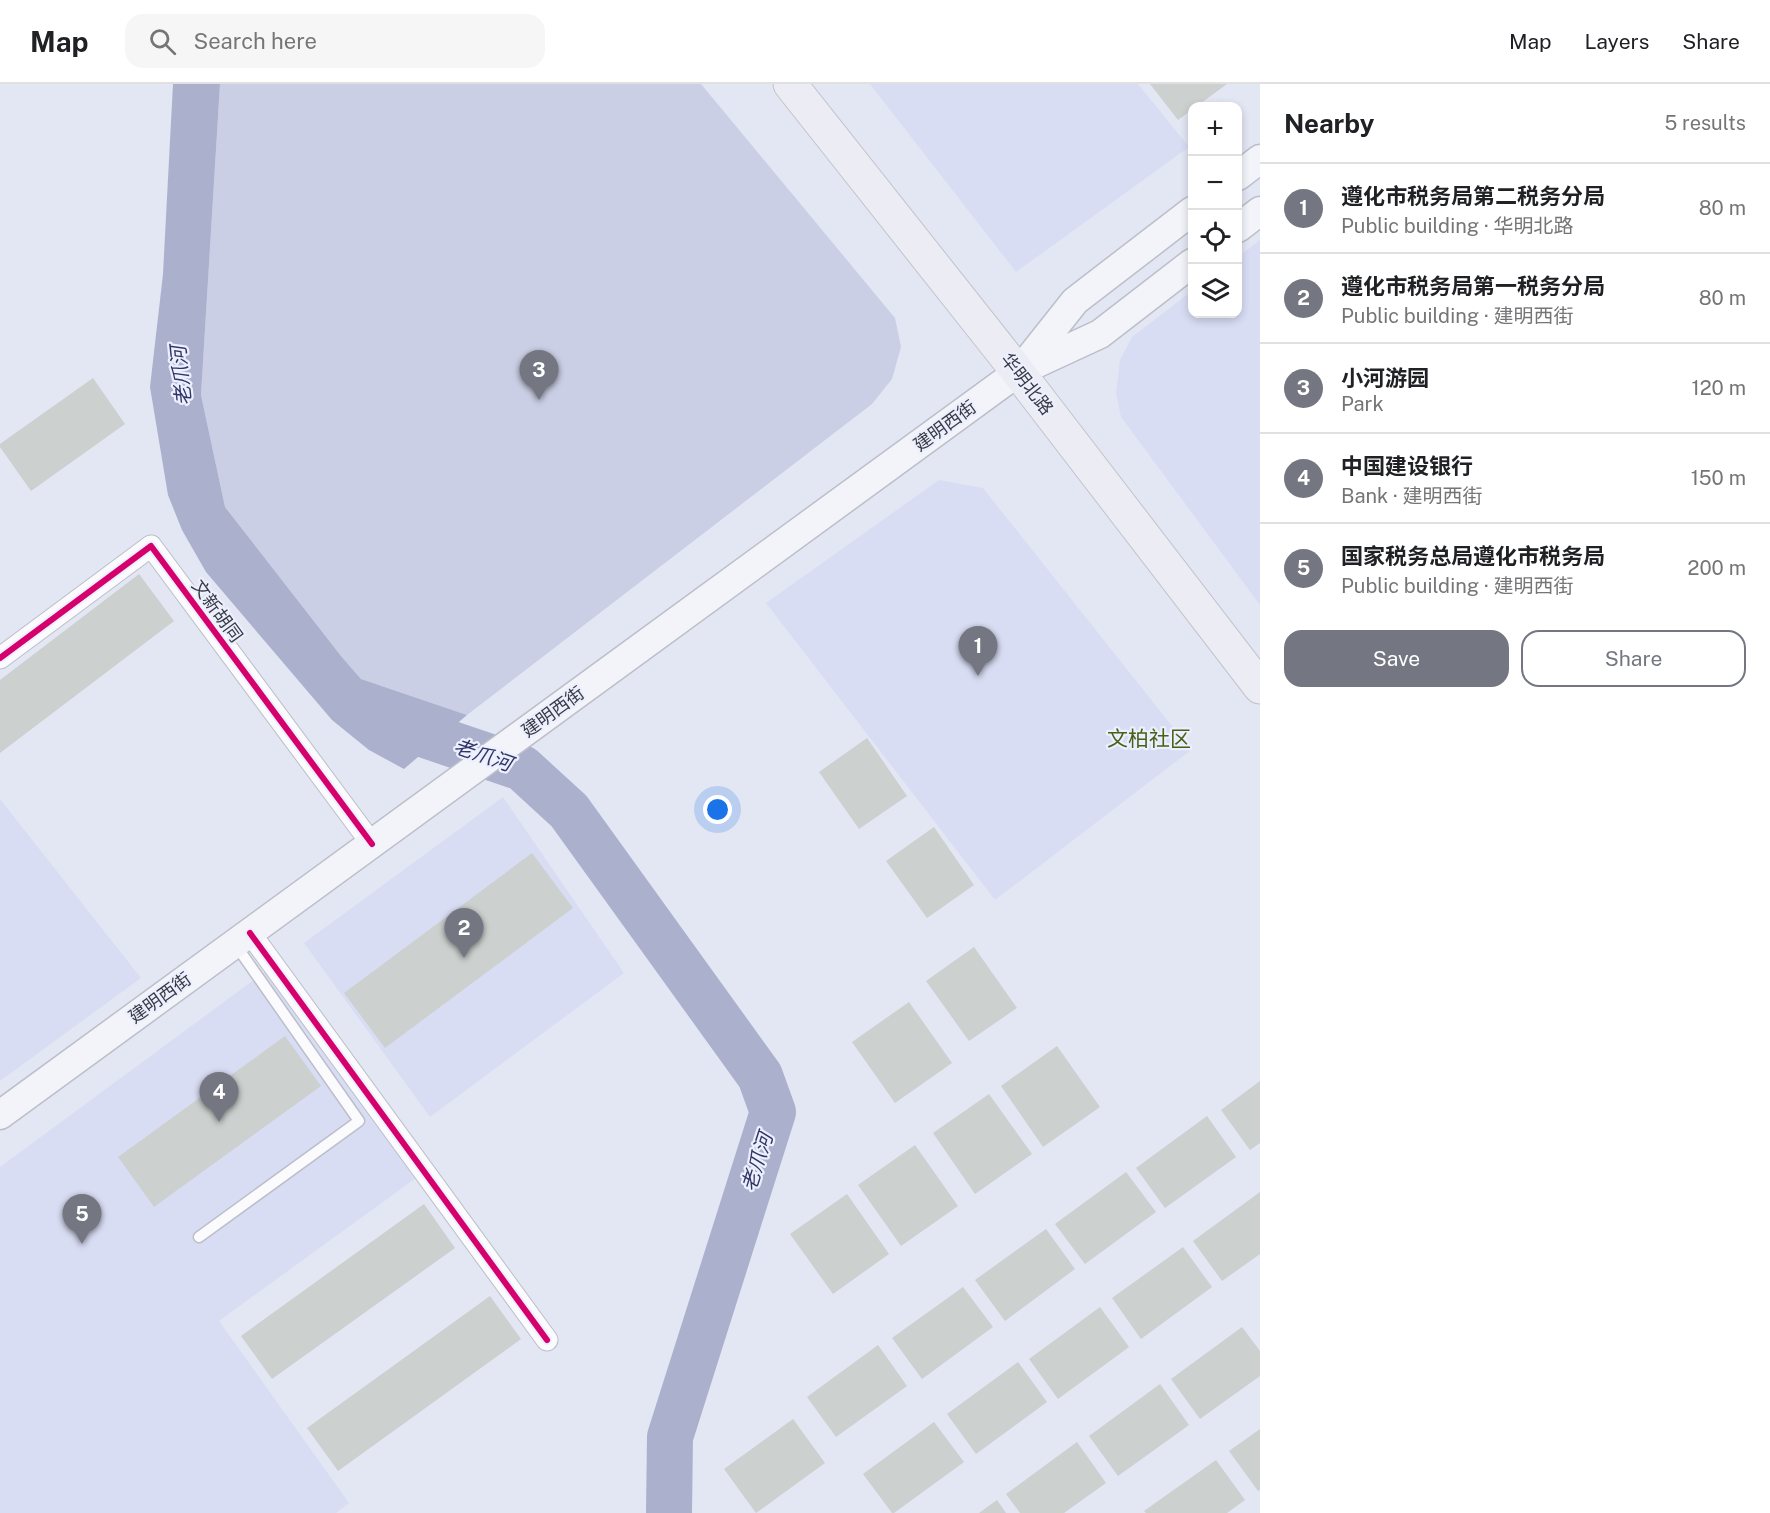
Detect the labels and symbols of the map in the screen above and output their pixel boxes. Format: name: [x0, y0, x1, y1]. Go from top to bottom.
water label: 老爪河: [166, 341, 196, 407]
street label: 华明北路: [997, 349, 1058, 419]
pin: 3: [520, 350, 558, 400]
street label: 建明西街: [909, 396, 980, 455]
street label: 文新胡同: [188, 575, 247, 646]
pin: 1: [958, 626, 998, 676]
street label: 建明西街: [517, 682, 588, 741]
district label: 文柏社区: [1107, 726, 1191, 751]
water label: 老爪河: [451, 734, 519, 777]
your location: [703, 795, 732, 824]
pin: 2: [444, 908, 484, 958]
street label: 建明西街: [124, 968, 195, 1027]
pin: 4: [200, 1072, 238, 1122]
water label: 老爪河: [736, 1126, 779, 1194]
pin: 5: [62, 1194, 101, 1244]

